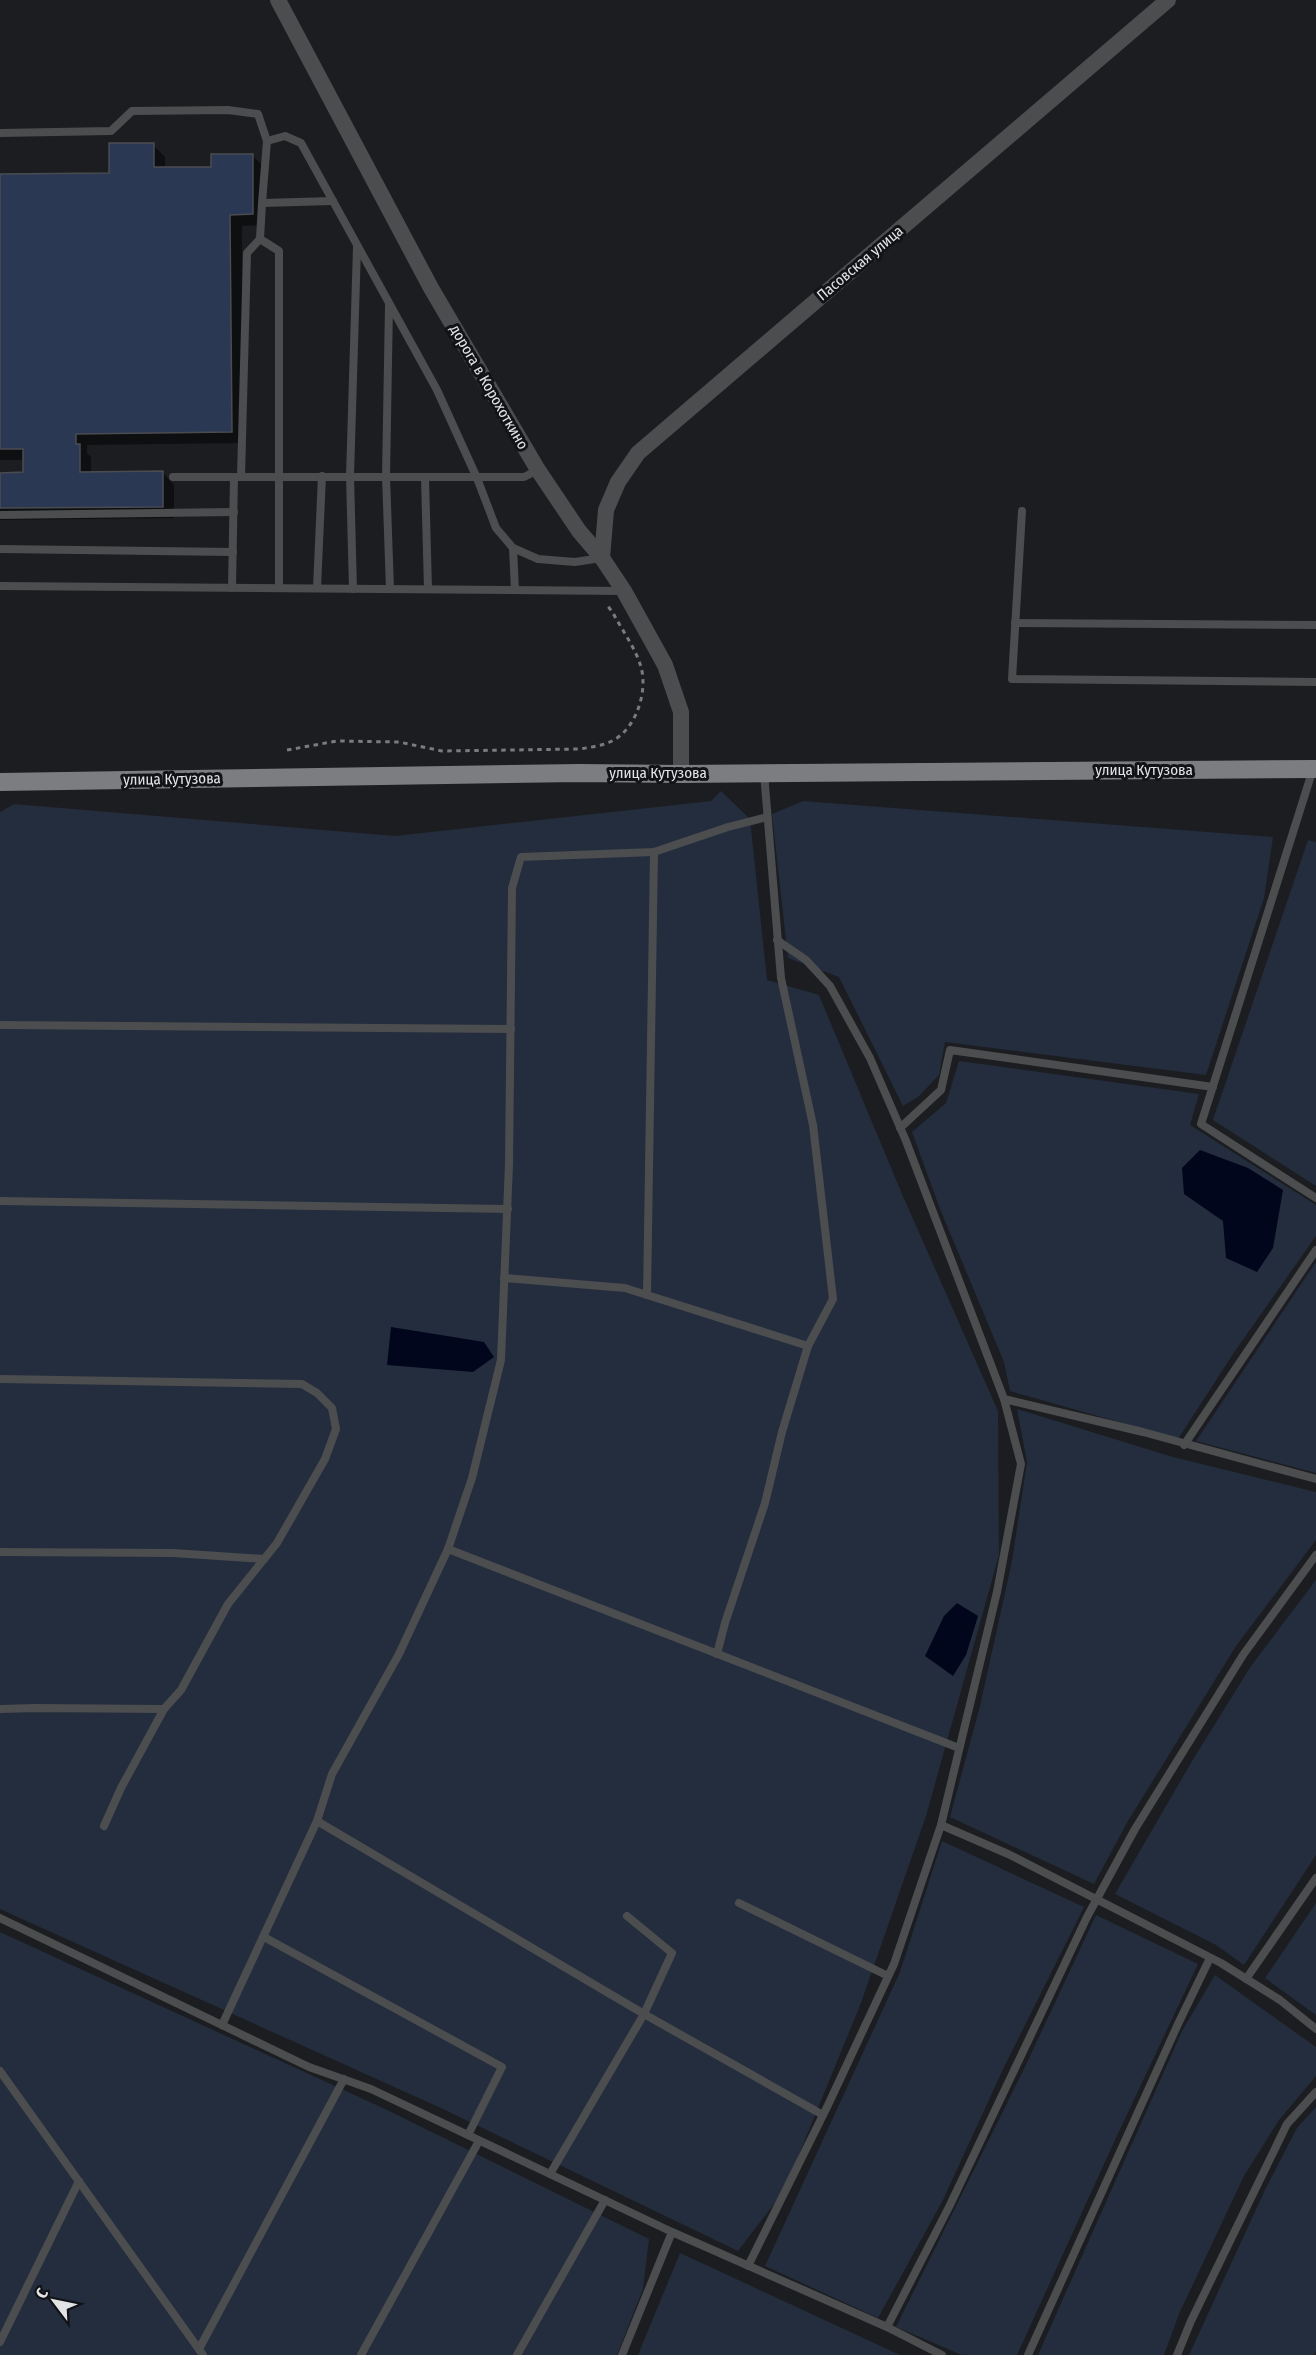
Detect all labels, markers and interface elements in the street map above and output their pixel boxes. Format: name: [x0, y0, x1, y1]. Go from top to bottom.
street label: Пасовская улица: [813, 222, 907, 304]
street label: дорога в Корохоткино: [446, 321, 532, 453]
street label: улица Кутузова: [1095, 761, 1193, 779]
street label: улица Кутузова: [609, 764, 707, 782]
street label: улица Кутузова: [123, 769, 221, 789]
north arrow: [24, 2271, 84, 2331]
text: С: [31, 2284, 52, 2302]

